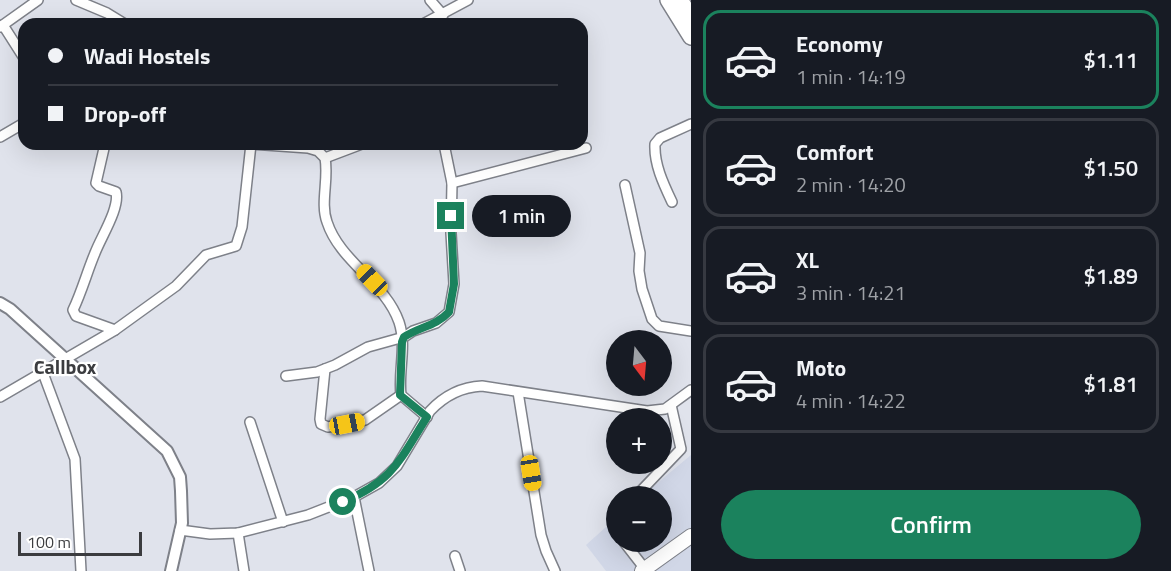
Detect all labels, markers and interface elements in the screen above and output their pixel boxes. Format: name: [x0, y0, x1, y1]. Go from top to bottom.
text: Economy: [796, 27, 883, 61]
icon: car: [724, 33, 778, 87]
text: Wadi Hostels: [84, 39, 210, 73]
text: $1.11: [1083, 43, 1138, 77]
text: 1 min · 14:19: [796, 61, 906, 92]
text: Drop-off: [84, 97, 166, 131]
text: Comfort: [796, 135, 874, 169]
icon: car: [724, 141, 778, 195]
text: $1.50: [1083, 151, 1138, 185]
text: 2 min · 14:20: [796, 169, 906, 200]
callout: 1 min: [472, 195, 571, 237]
text: 1 min: [497, 200, 546, 231]
route end: [437, 202, 464, 229]
text: XL: [796, 243, 819, 277]
icon: car: [724, 249, 778, 303]
text: $1.89: [1083, 259, 1138, 293]
car: [353, 261, 391, 299]
text: 3 min · 14:21: [796, 277, 906, 308]
north arrow: [606, 330, 672, 396]
map controls: [606, 330, 672, 552]
district label: Callbox: [34, 351, 97, 382]
text: Moto: [796, 351, 846, 385]
icon: car: [724, 357, 778, 411]
text: $1.81: [1083, 367, 1138, 401]
text: 4 min · 14:22: [796, 385, 906, 416]
button: +: [606, 408, 672, 474]
car: [328, 412, 366, 436]
car: [519, 454, 543, 492]
button: −: [606, 486, 672, 552]
route start: [329, 488, 356, 515]
button: Confirm: [721, 490, 1141, 559]
scale bar: [18, 529, 142, 556]
text: 100 m: [27, 530, 71, 554]

